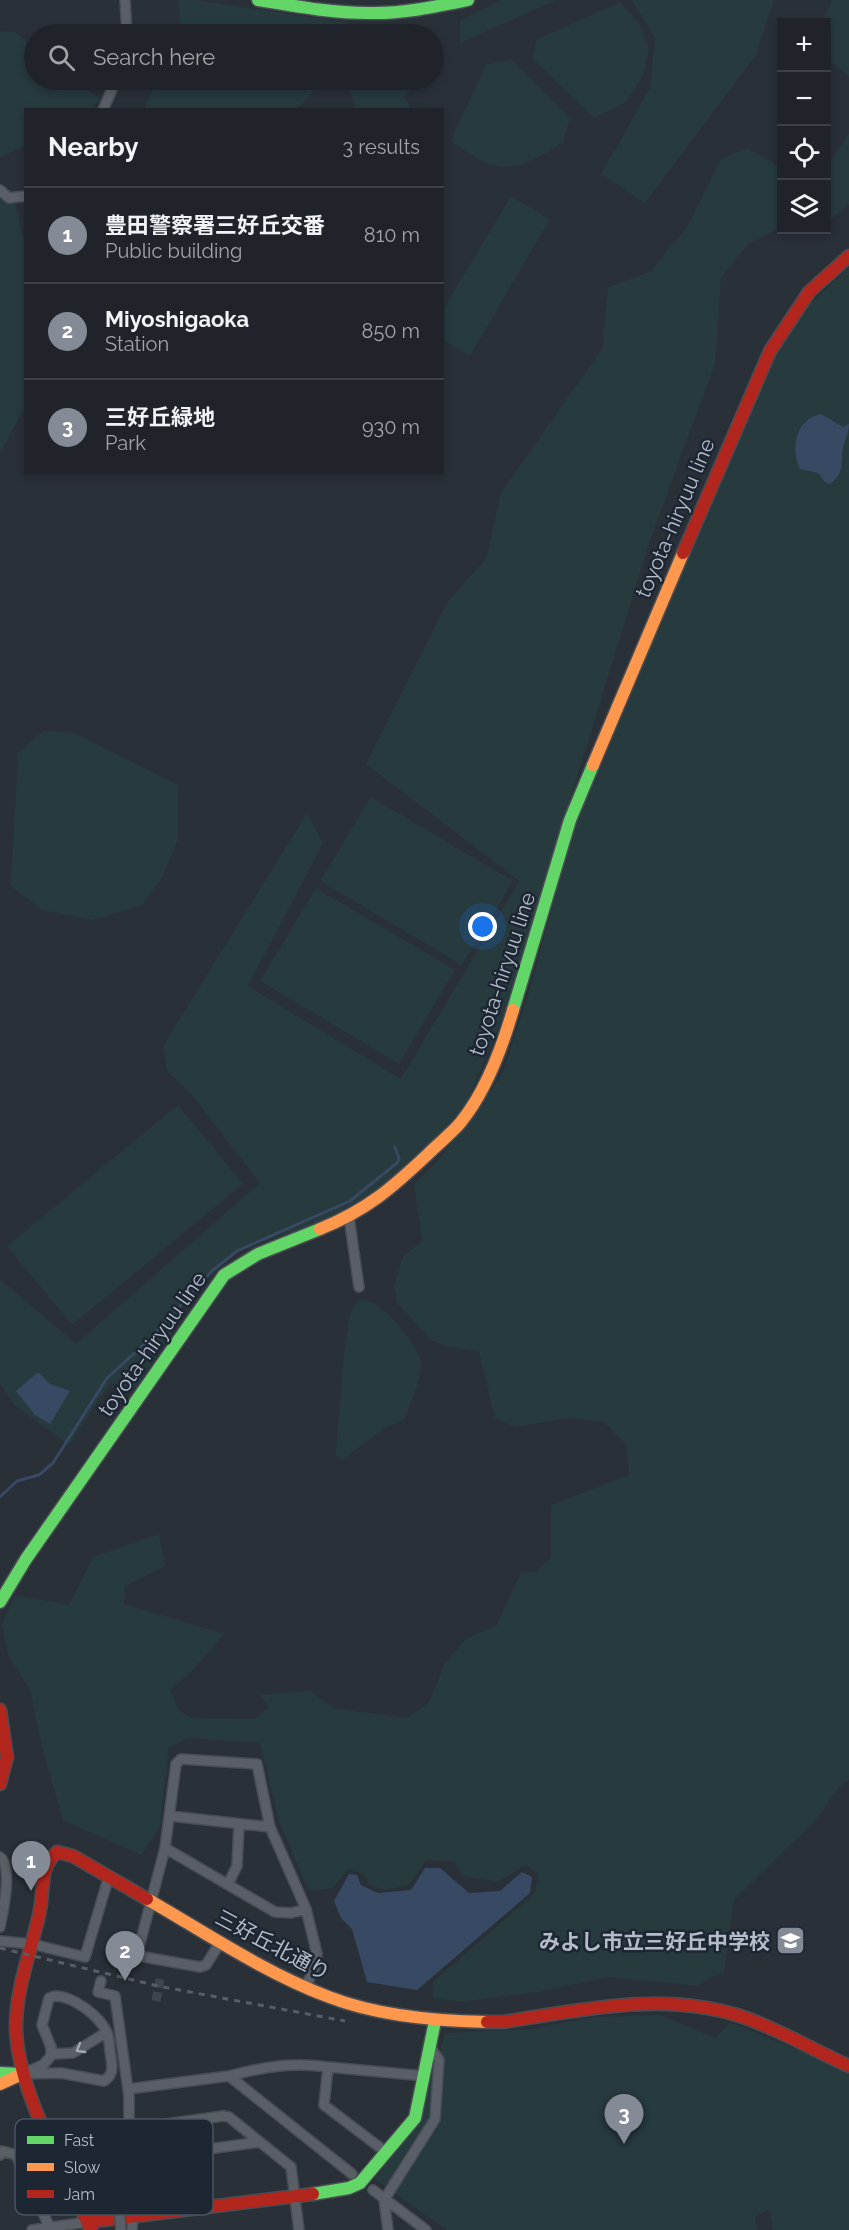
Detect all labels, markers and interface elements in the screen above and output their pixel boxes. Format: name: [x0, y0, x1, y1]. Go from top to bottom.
map controls: [777, 18, 831, 234]
button: +: [777, 18, 831, 72]
search box: [24, 24, 444, 90]
icon: search: [45, 41, 78, 74]
text: Search here: [93, 44, 215, 70]
button: −: [777, 72, 831, 126]
button: locate: [777, 126, 831, 180]
text: Nearby: [48, 132, 138, 162]
text: 3 results: [342, 135, 420, 159]
button: layers: [777, 180, 831, 234]
text: 豊田警察署三好丘交番: [105, 212, 325, 238]
text: 1: [63, 223, 72, 247]
text: 810 m: [364, 223, 420, 247]
text: Public building: [105, 239, 242, 263]
text: Miyoshigaoka: [105, 306, 249, 332]
text: 2: [62, 319, 73, 343]
text: 850 m: [362, 319, 420, 343]
text: Station: [105, 332, 169, 356]
text: 三好丘緑地: [105, 404, 215, 430]
text: 3: [62, 415, 73, 439]
text: 930 m: [362, 415, 420, 439]
text: Park: [105, 431, 146, 455]
street label: toyota-hiryuu line: [630, 435, 720, 601]
street label: toyota-hiryuu line: [464, 889, 540, 1059]
your location: [468, 912, 497, 941]
street label: toyota-hiryuu line: [93, 1267, 211, 1421]
pin: 1: [12, 1842, 51, 1891]
street label: 三好丘北通り: [212, 1904, 334, 1986]
school or university icon: みよし市立三好丘中学校: [775, 1925, 807, 1957]
place label: みよし市立三好丘中学校: [539, 1929, 770, 1954]
pin: 2: [106, 1932, 144, 1981]
one-way arrow: [76, 2041, 86, 2053]
pin: 3: [604, 2094, 644, 2144]
legend: [15, 2119, 213, 2215]
text: Fast: [64, 2131, 95, 2150]
text: Slow: [64, 2158, 100, 2177]
text: Jam: [64, 2185, 95, 2204]

